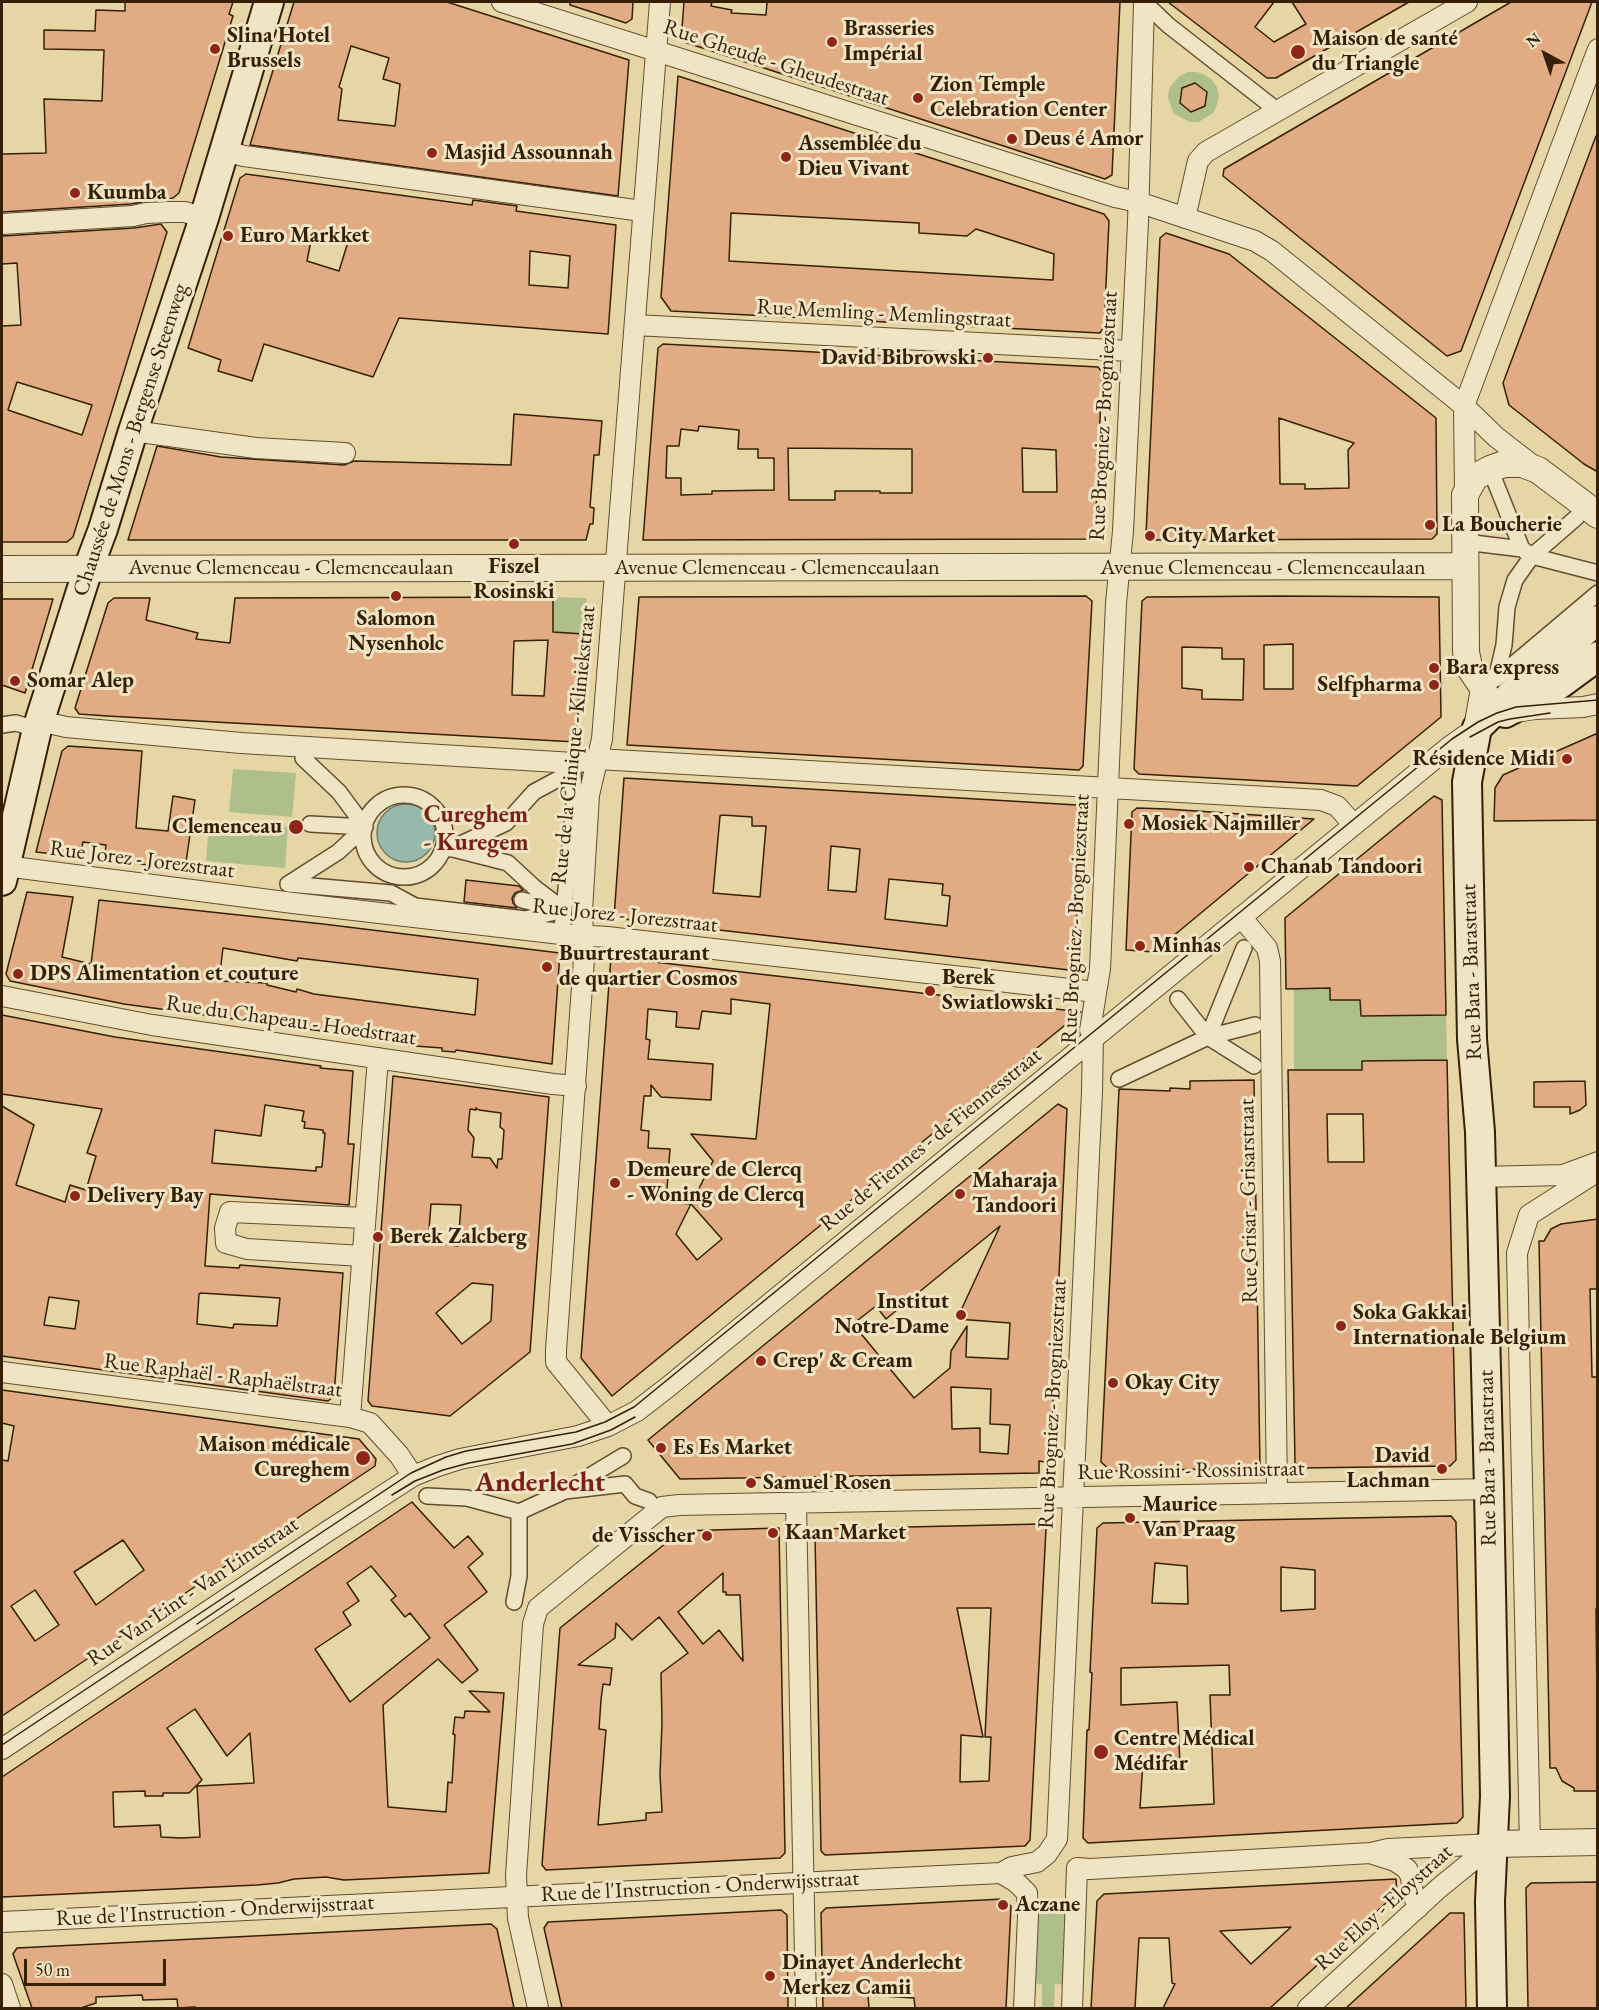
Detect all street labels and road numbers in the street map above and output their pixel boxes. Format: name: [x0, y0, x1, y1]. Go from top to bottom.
street label: Rue Gheude - Gheudestraat: [660, 14, 892, 112]
street label: Chaussée de Mons - Bergense Steenweg: [68, 280, 194, 600]
street label: Rue Brogniez - Brogniezstraat: [1084, 290, 1124, 542]
street label: Rue Memling - Memlingstraat: [756, 294, 1012, 334]
street label: Avenue Clemenceau - Clemenceaulaan: [128, 555, 454, 581]
street label: Avenue Clemenceau - Clemenceaulaan: [614, 555, 940, 581]
street label: Avenue Clemenceau - Clemenceaulaan: [1100, 555, 1426, 581]
street label: Rue de la Clinique - Kliniekstraat: [546, 604, 602, 886]
street label: Rue Brogniez - Brogniezstraat: [1056, 793, 1096, 1045]
street label: Rue Jorez - Jorezstraat: [48, 836, 236, 884]
street label: Rue Bara - Barastraat: [1456, 883, 1488, 1061]
street label: Rue Jorez - Jorezstraat: [531, 893, 719, 939]
street label: Rue du Chapeau - Hoedstraat: [164, 990, 418, 1052]
street label: Rue de Fiennes - de Fiennesstraat: [815, 1042, 1047, 1238]
street label: Rue Grisar - Grisarstraat: [1234, 1098, 1264, 1304]
street label: Rue Brogniez - Brogniezstraat: [1033, 1278, 1073, 1530]
street label: Rue Raphaël - Raphaëlstraat: [102, 1348, 344, 1404]
street label: Rue Bara - Barastraat: [1473, 1370, 1503, 1546]
street label: Rue Rossini - Rossinistraat: [1077, 1456, 1305, 1486]
street label: Rue Van Lint - Van Lintstraat: [82, 1511, 304, 1673]
street label: Rue Eloy - Eloystraat: [1310, 1839, 1458, 1977]
street label: Rue de l'Instruction - Onderwijsstraat: [540, 1865, 860, 1909]
street label: Rue de l'Instruction - Onderwijsstraat: [55, 1889, 375, 1933]

